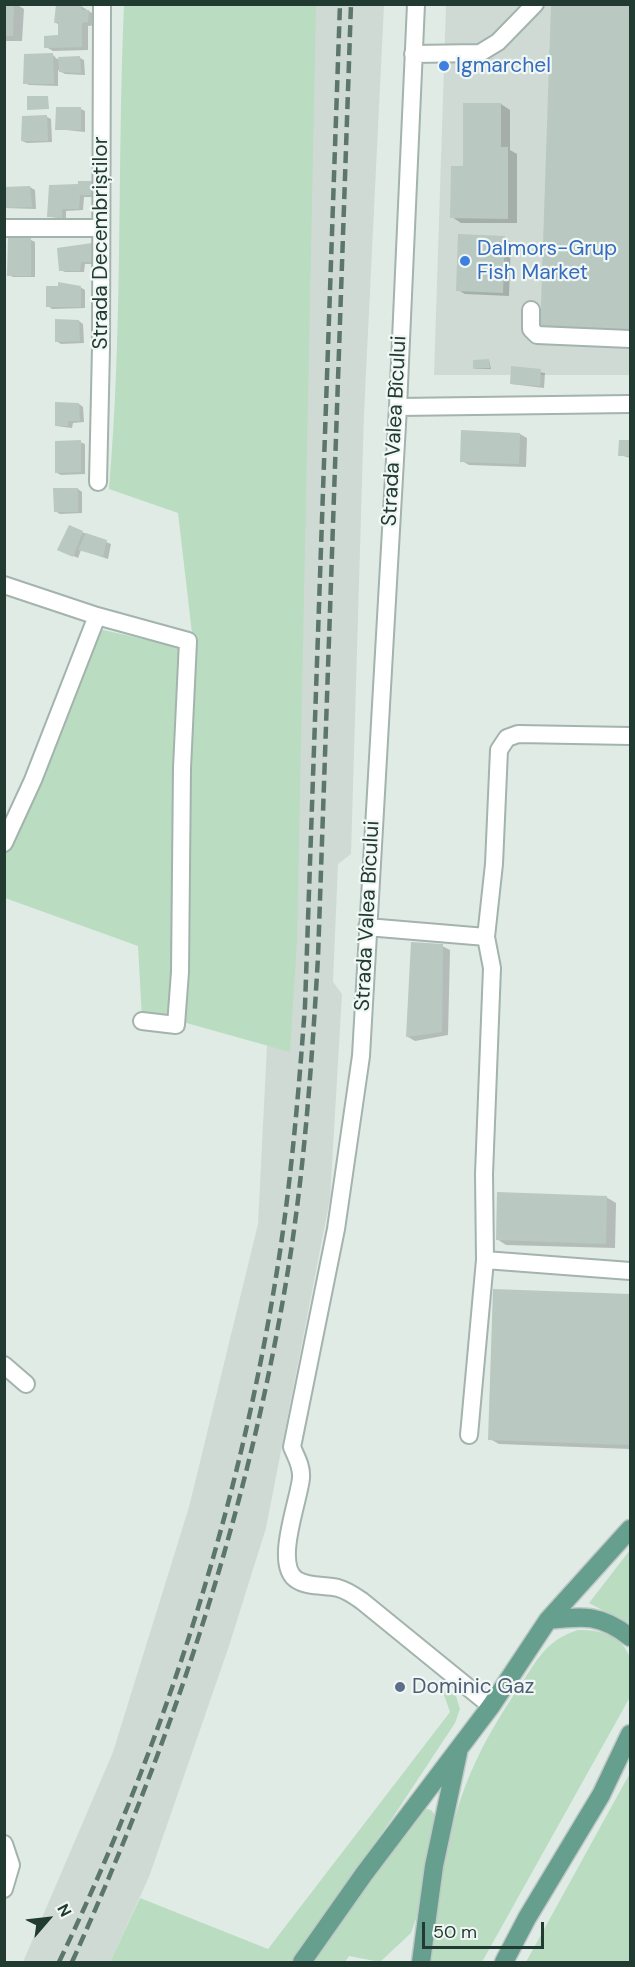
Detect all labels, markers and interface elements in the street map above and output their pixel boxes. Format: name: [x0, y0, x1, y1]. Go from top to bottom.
place label: Igmarchel: [456, 53, 551, 79]
marker: Igmarchel: [437, 59, 451, 73]
street label: Strada Decembriștilor: [88, 136, 114, 350]
place label: Dalmors-Grup Fish Market: [477, 236, 617, 286]
marker: Dalmors-Grup Fish Market: [458, 254, 472, 268]
street label: Strada Valea Bîcului: [377, 335, 413, 527]
street label: Strada Valea Bîcului: [350, 820, 386, 1012]
place label: Dominic Gaz: [412, 1674, 534, 1700]
marker: Dominic Gaz: [393, 1680, 407, 1694]
north arrow: [18, 1889, 78, 1949]
text: N: [52, 1900, 76, 1920]
scale bar: [425, 1910, 546, 1948]
text: 50 m: [433, 1920, 477, 1944]

